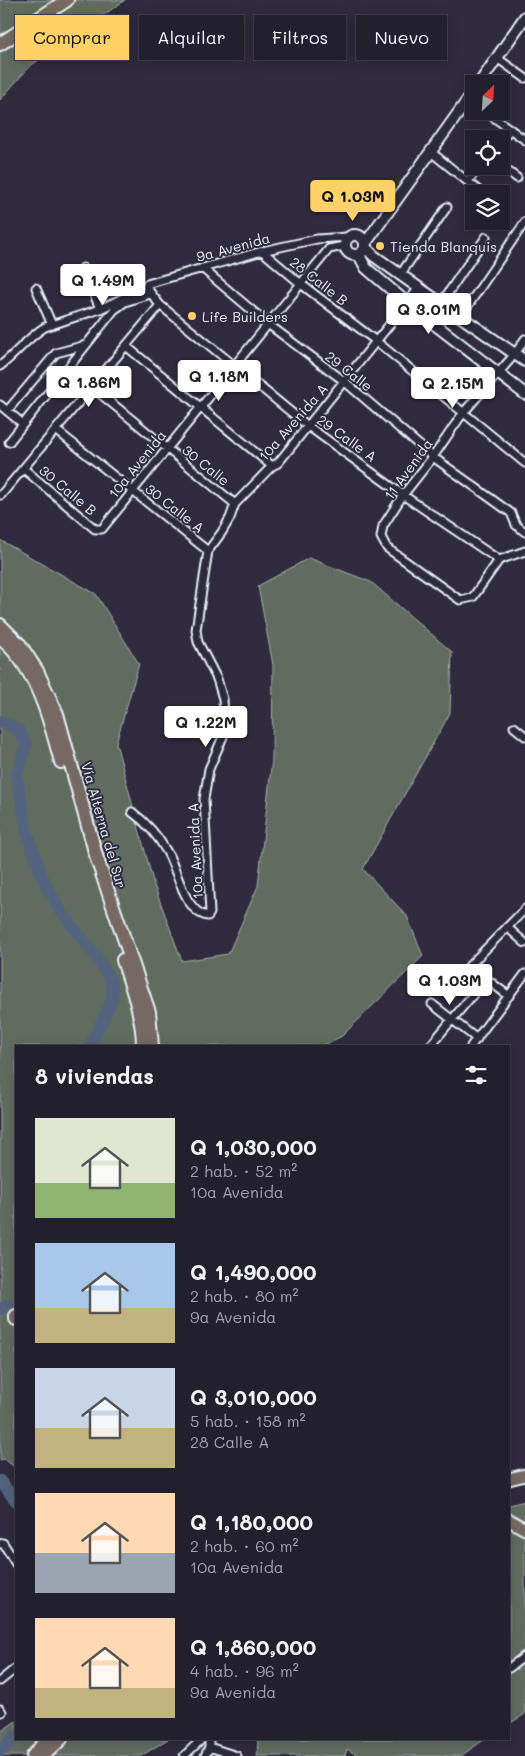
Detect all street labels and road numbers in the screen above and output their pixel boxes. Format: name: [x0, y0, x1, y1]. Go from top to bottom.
street label: 9a Avenida: [194, 228, 272, 266]
street label: 28 Calle B: [286, 252, 352, 310]
street label: 29 Calle: [321, 347, 377, 395]
street label: 10a Avenida A: [254, 379, 332, 465]
street label: 29 Calle A: [313, 410, 381, 466]
street label: 10a Avenida: [104, 426, 170, 502]
street label: 11 Avenida: [379, 435, 437, 503]
street label: 30 Calle: [178, 440, 234, 490]
street label: 30 Calle B: [35, 461, 101, 519]
street label: 30 Calle A: [142, 479, 208, 537]
street label: Vía Alterna del Sur: [77, 760, 131, 890]
street label: 10a Avenida A: [183, 802, 207, 900]

